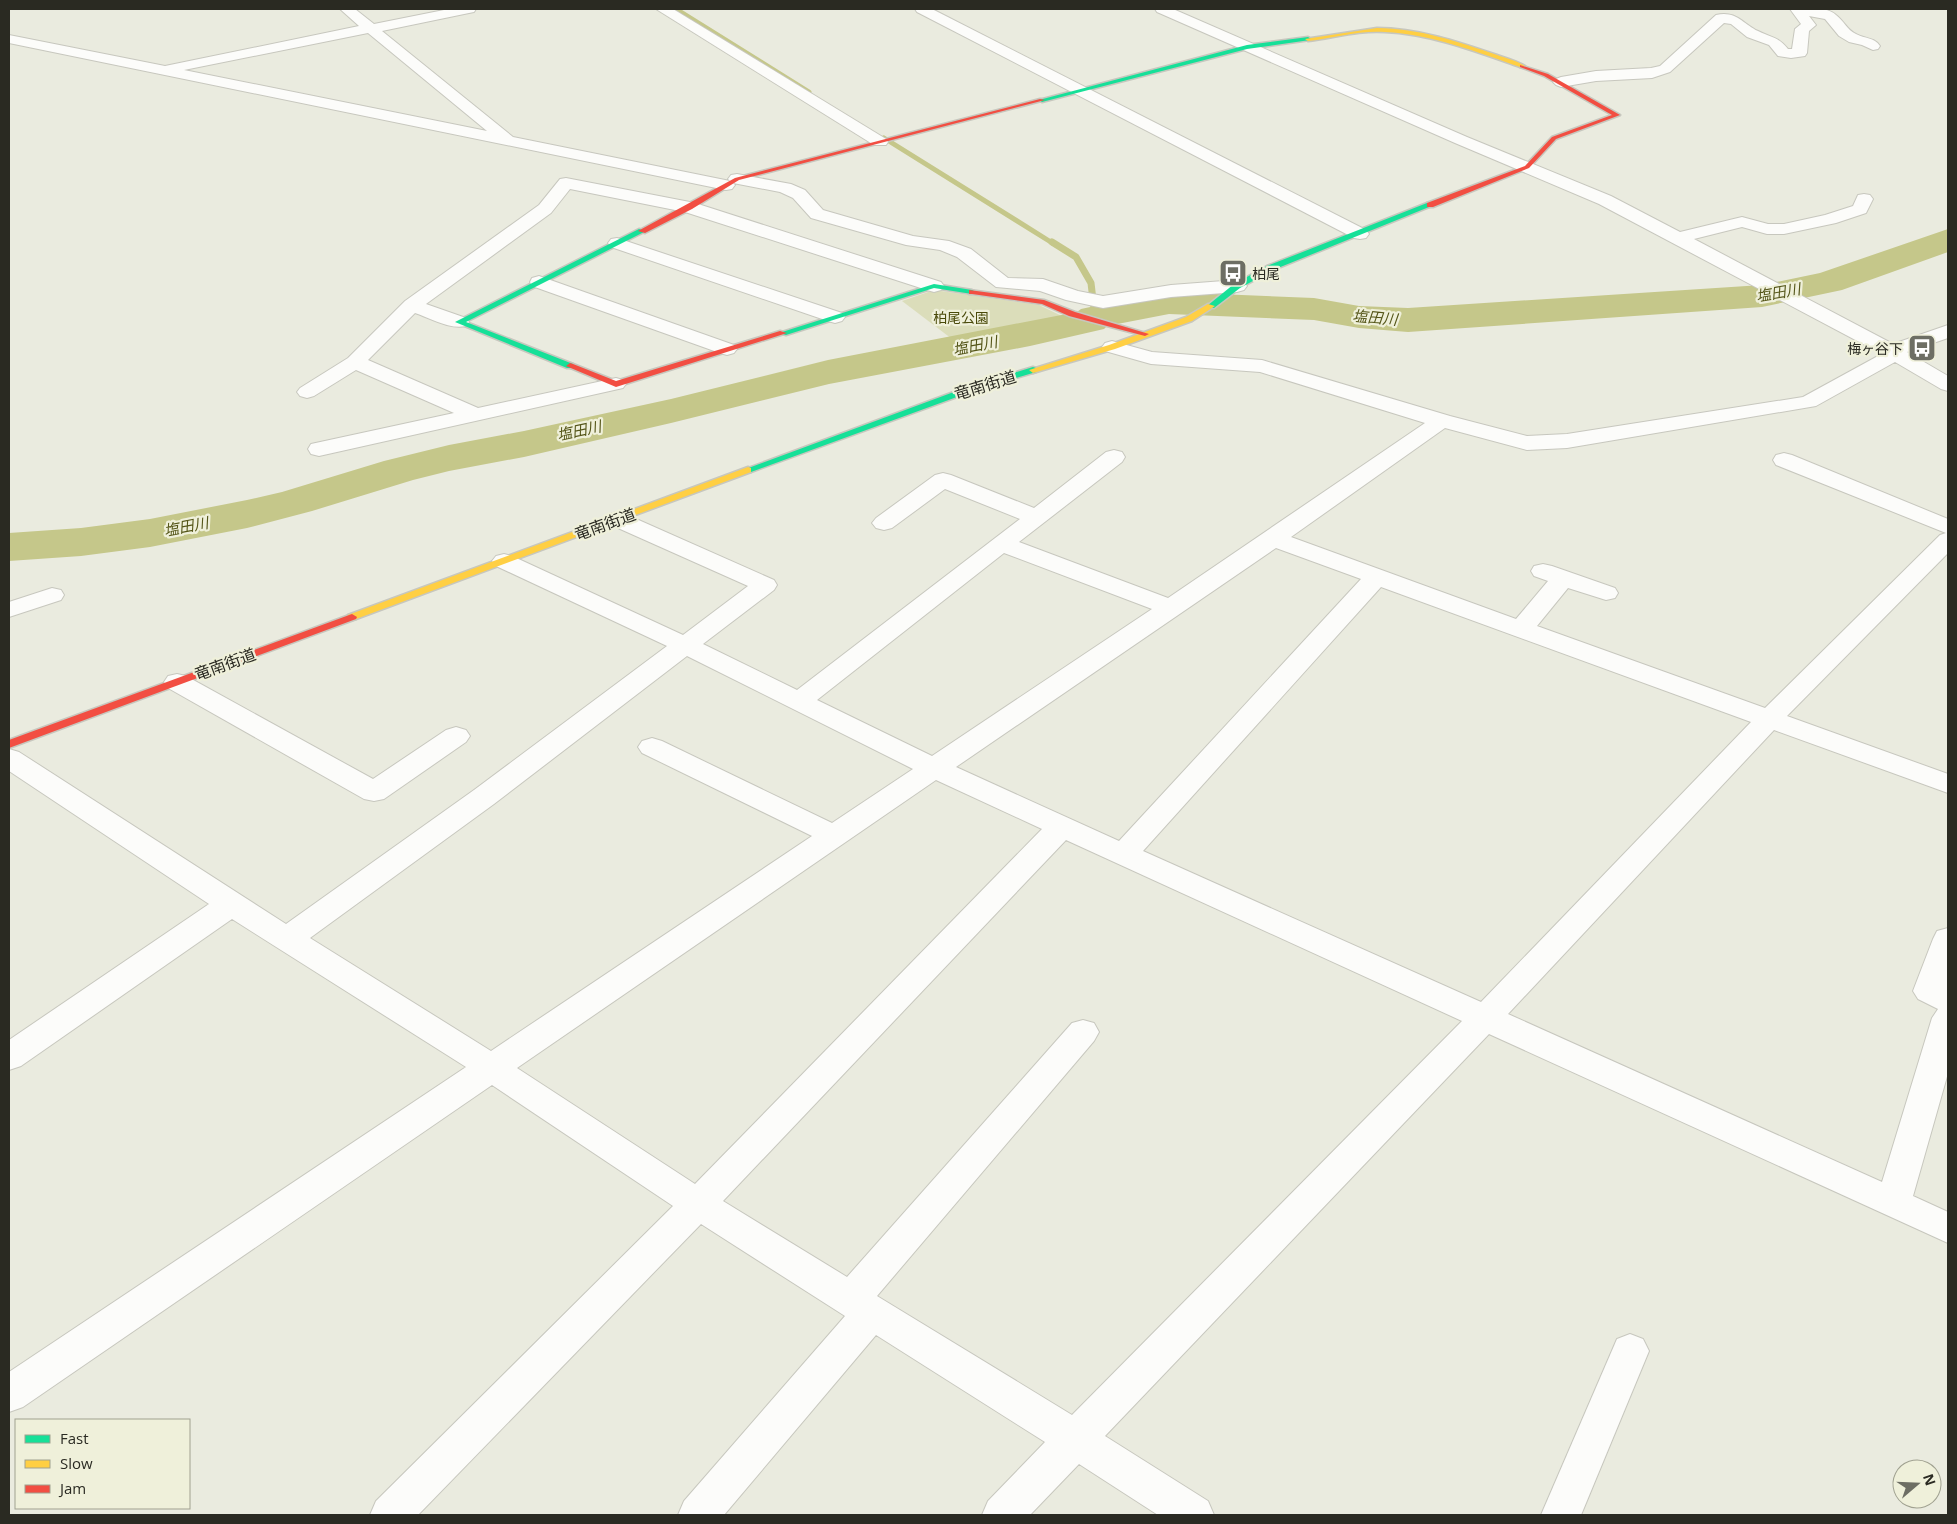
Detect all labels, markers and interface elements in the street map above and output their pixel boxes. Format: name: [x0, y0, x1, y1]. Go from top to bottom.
bus stop icon: 柏尾: [1218, 258, 1248, 288]
place label: 柏尾: [1252, 264, 1280, 283]
water label: 塩田川: [1754, 278, 1804, 306]
water label: 塩田川: [1352, 305, 1400, 329]
park label: 柏尾公園: [933, 308, 989, 327]
water label: 塩田川: [951, 331, 1001, 359]
bus stop icon: 梅ヶ谷下: [1907, 333, 1937, 363]
place label: 梅ヶ谷下: [1847, 339, 1903, 358]
street label: 竜南街道: [951, 365, 1019, 405]
water label: 塩田川: [555, 415, 605, 444]
street label: 竜南街道: [571, 503, 639, 545]
water label: 塩田川: [162, 512, 212, 540]
street label: 竜南街道: [191, 643, 259, 685]
legend: [15, 1419, 190, 1509]
text: Fast: [60, 1428, 89, 1448]
text: Slow: [60, 1453, 93, 1473]
north arrow: [1892, 1459, 1942, 1509]
text: N: [1919, 1471, 1941, 1488]
text: Jam: [58, 1478, 86, 1498]

